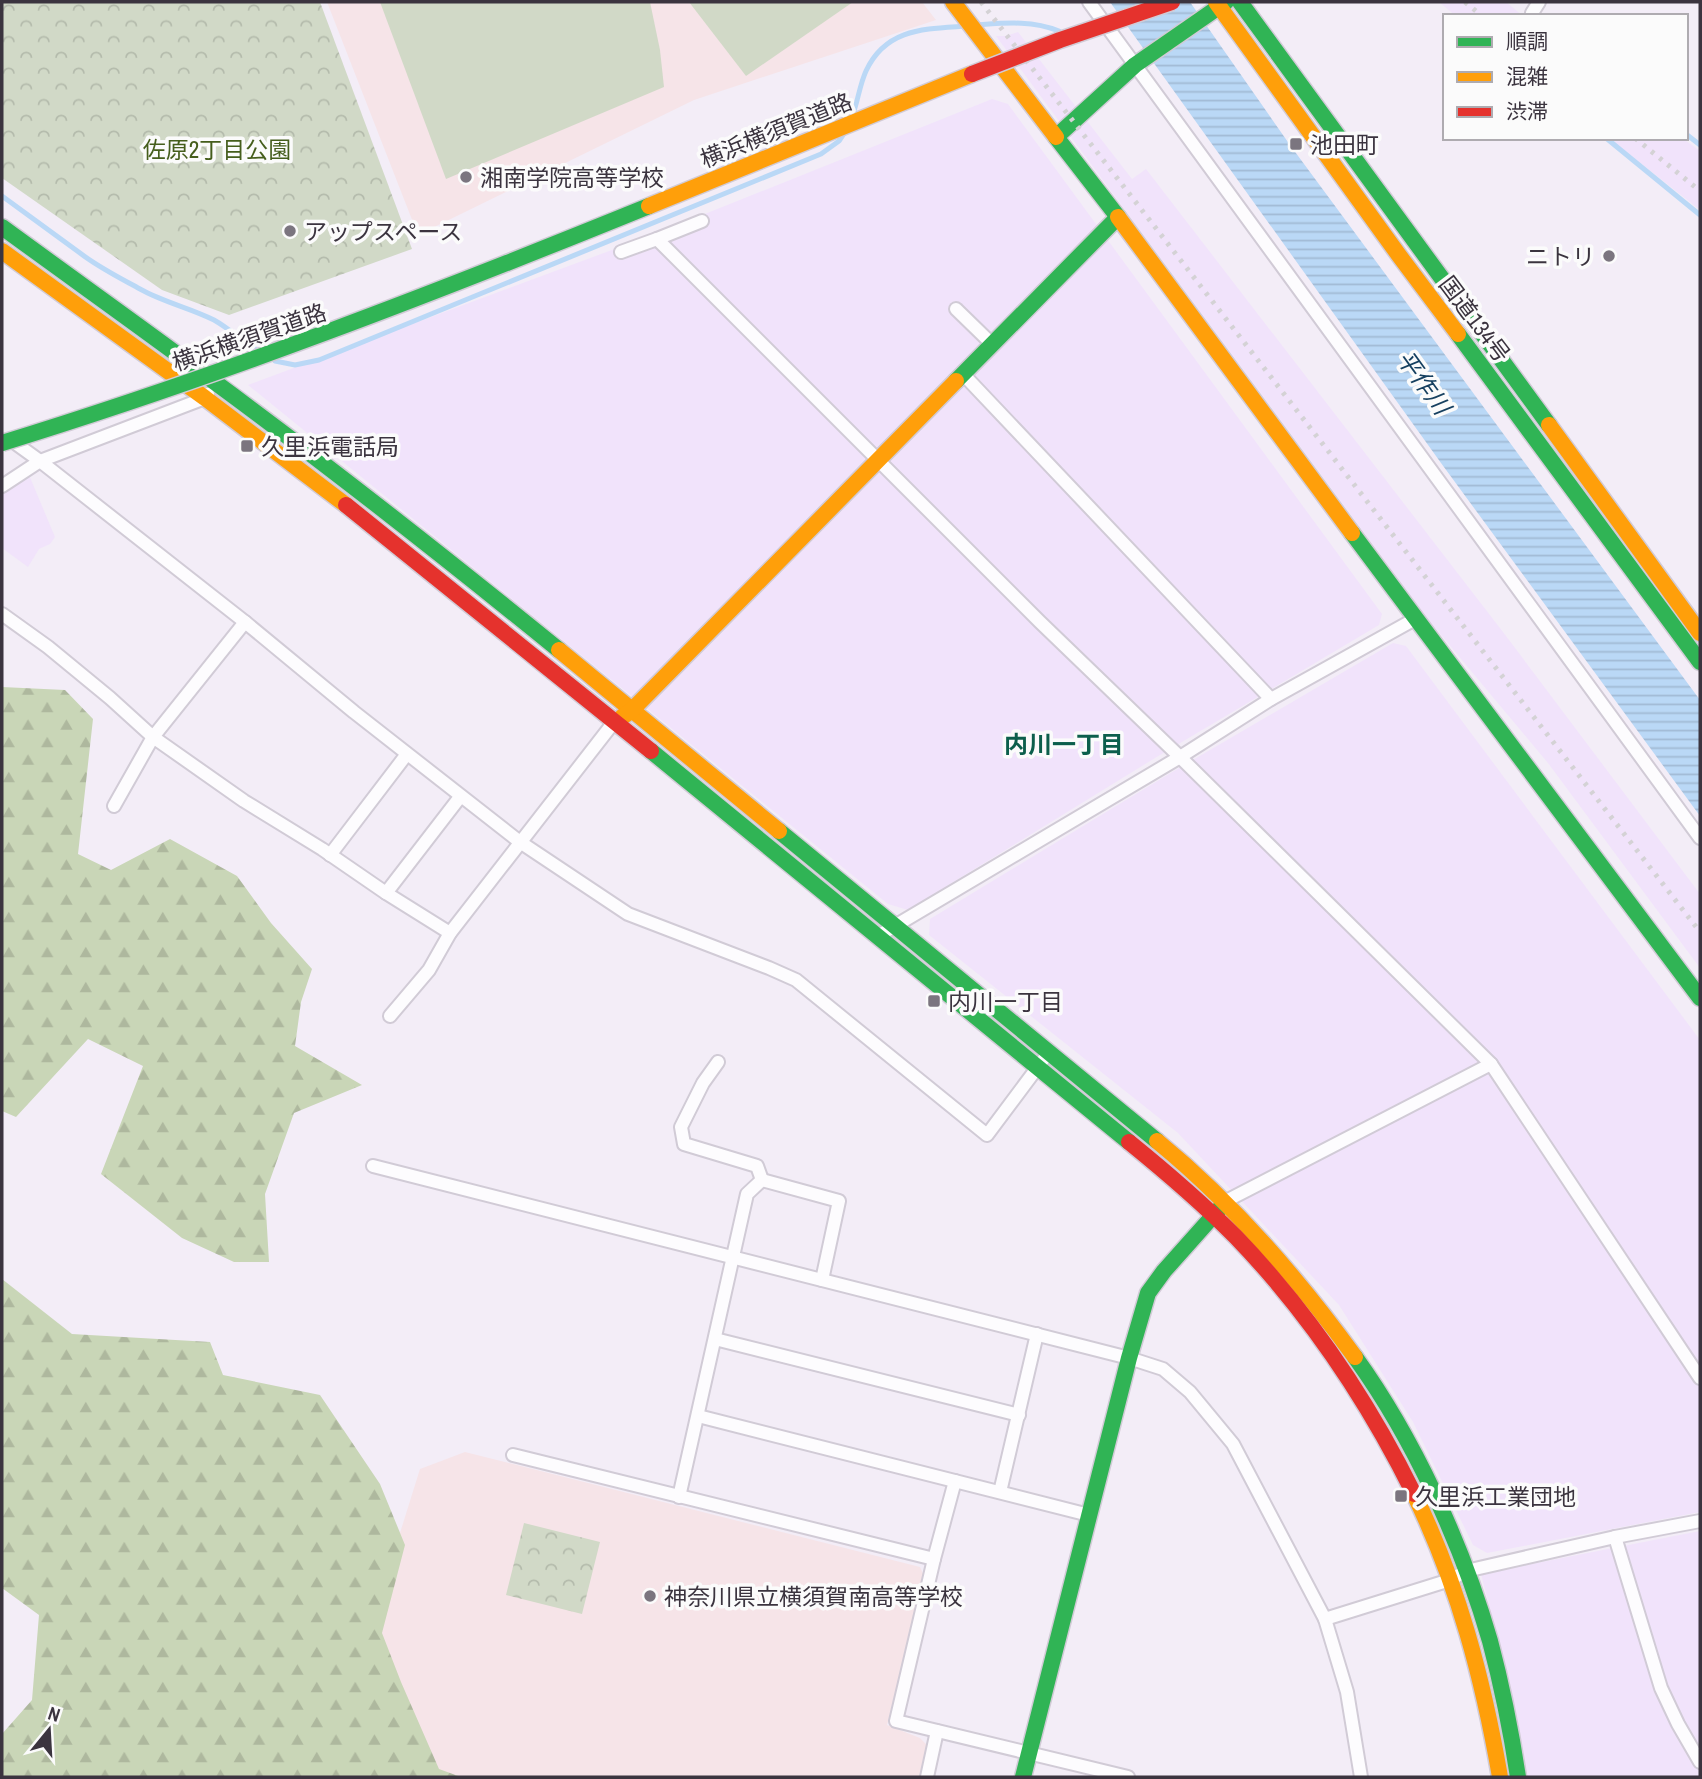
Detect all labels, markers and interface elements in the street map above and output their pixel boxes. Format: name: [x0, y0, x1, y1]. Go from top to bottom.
legend: [1443, 14, 1688, 140]
text: 順調: [1506, 27, 1548, 56]
text: 混雑: [1506, 62, 1548, 91]
street label: 横浜横須賀道路: [696, 85, 856, 175]
text: 渋滞: [1506, 97, 1548, 126]
place label: 池田町: [1310, 129, 1379, 160]
park label: 佐原2丁目公園: [143, 134, 291, 165]
marker: 池田町: [1288, 136, 1304, 152]
place label: 湘南学院高等学校: [480, 162, 664, 193]
marker: 湘南学院高等学校: [458, 169, 474, 185]
place label: アップスペース: [304, 216, 462, 247]
marker: アップスペース: [282, 223, 298, 239]
place label: ニトリ: [1526, 241, 1595, 272]
marker: ニトリ: [1601, 248, 1617, 264]
street label: 国道134号: [1432, 270, 1518, 368]
street label: 横浜横須賀道路: [168, 296, 330, 378]
water label: 平作川: [1390, 343, 1460, 423]
place label: 久里浜電話局: [261, 431, 399, 462]
marker: 久里浜電話局: [239, 438, 255, 454]
district label: 内川一丁目: [1004, 728, 1124, 760]
place label: 内川一丁目: [948, 986, 1063, 1017]
marker: 内川一丁目: [926, 993, 942, 1009]
place label: 久里浜工業団地: [1415, 1481, 1576, 1512]
marker: 久里浜工業団地: [1393, 1488, 1409, 1504]
place label: 神奈川県立横須賀南高等学校: [664, 1581, 963, 1612]
marker: 神奈川県立横須賀南高等学校: [642, 1588, 658, 1604]
north arrow: [14, 1695, 84, 1765]
text: N: [45, 1700, 64, 1728]

